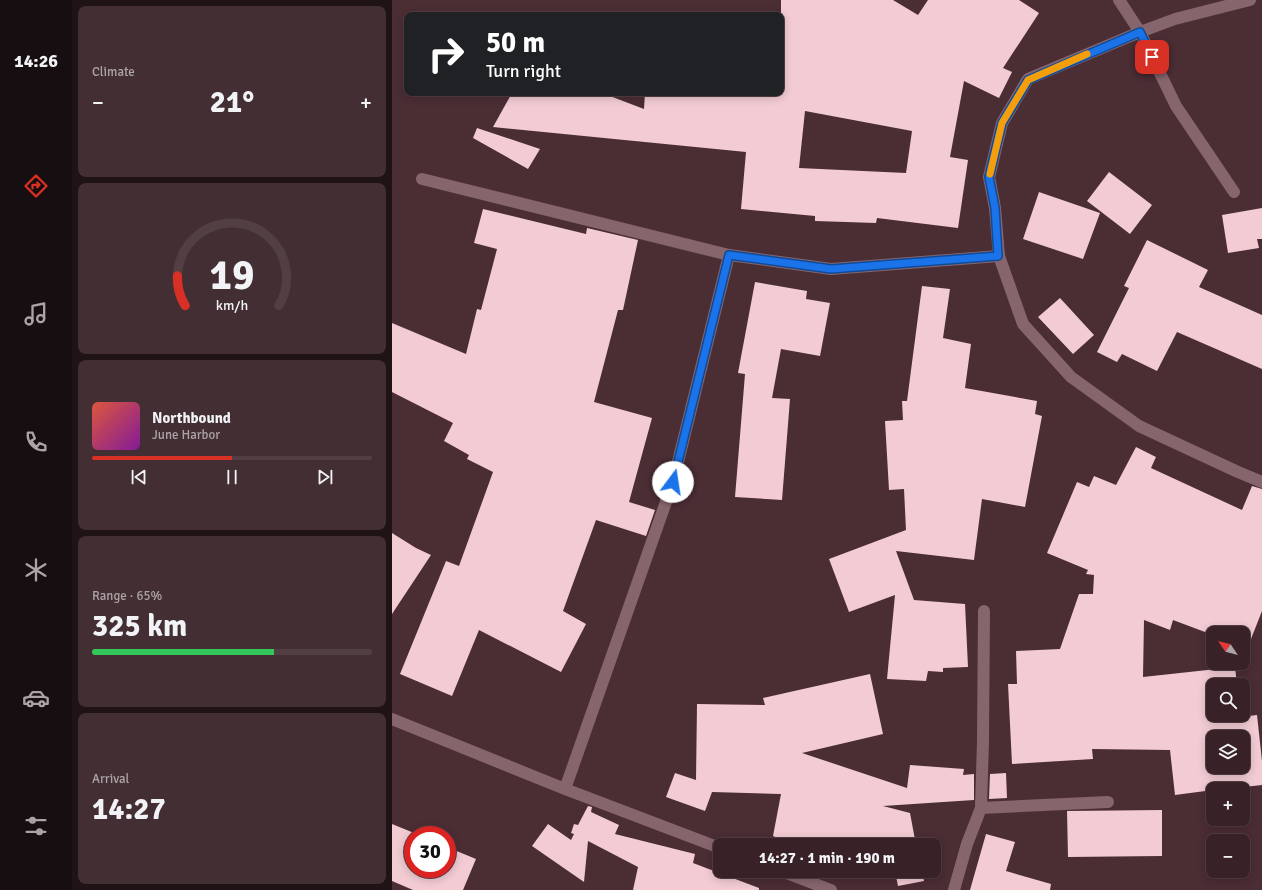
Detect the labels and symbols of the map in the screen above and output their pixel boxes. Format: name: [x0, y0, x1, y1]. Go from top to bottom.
pin: [1135, 40, 1169, 74]
position arrow: [652, 461, 694, 503]
north arrow: [1206, 626, 1250, 670]
speed limit sign: 30: [404, 826, 456, 878]

